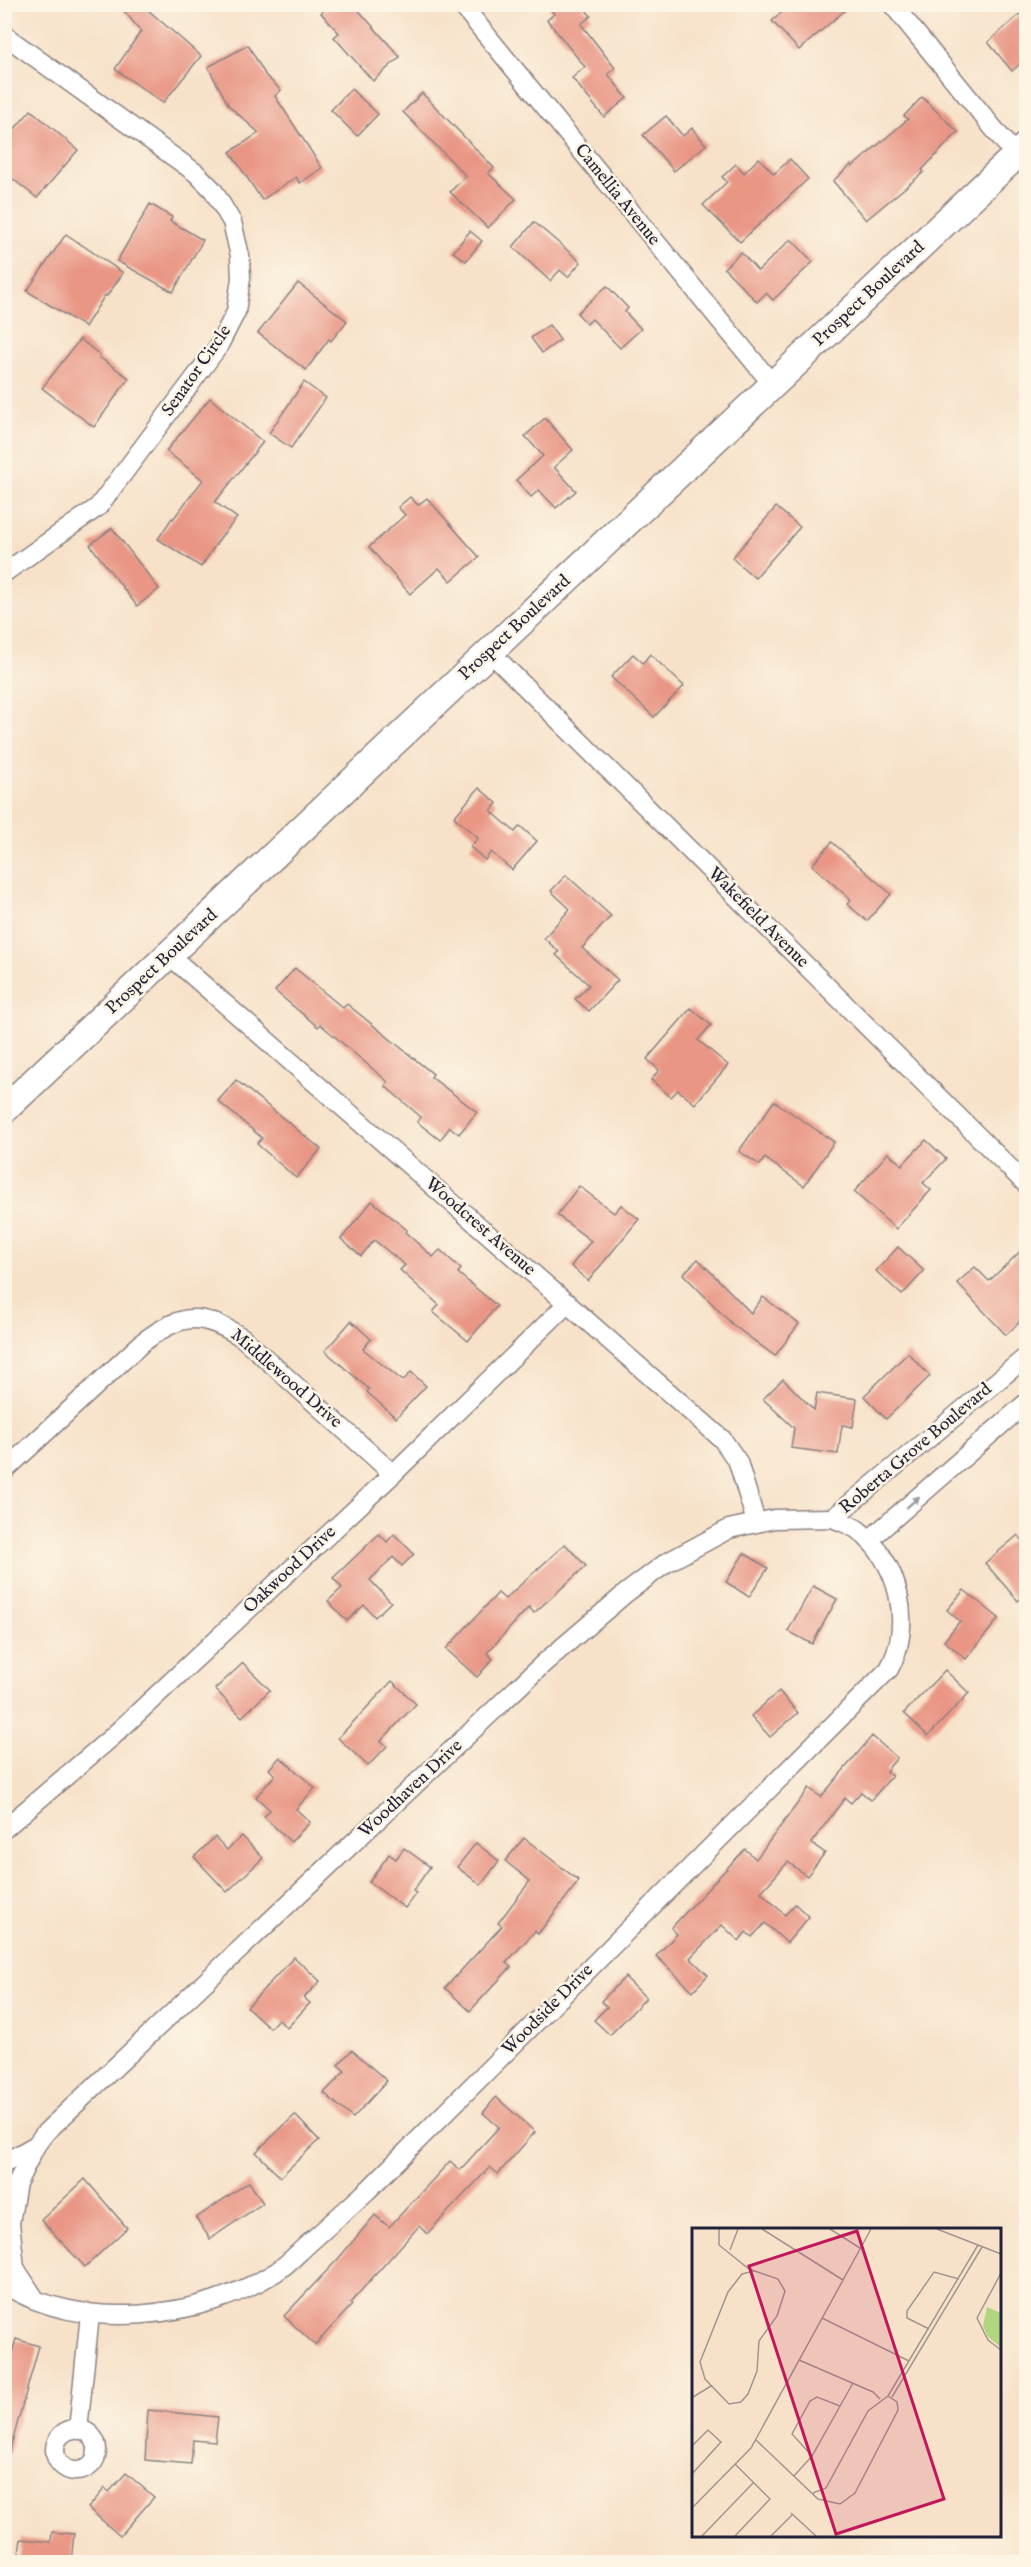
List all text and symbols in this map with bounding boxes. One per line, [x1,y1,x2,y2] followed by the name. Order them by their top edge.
[569,140,665,250] street label: Camellia Avenue
[808,236,930,352] street label: Prospect Boulevard
[157,321,237,421] street label: Senator Circle
[454,570,576,686] street label: Prospect Boulevard
[703,863,813,973] street label: Wakefield Avenue
[101,904,223,1020] street label: Prospect Boulevard
[420,1173,540,1281] street label: Woodcrest Avenue
[225,1324,347,1434] street label: Middlewood Drive
[835,1378,997,1520] street label: Roberta Grove Boulevard
[905,1495,921,1508] one-way arrow
[239,1521,341,1619] street label: Oakwood Drive
[354,1735,468,1843] street label: Woodhaven Drive
[497,1959,599,2061] street label: Woodside Drive
[692,2228,1001,2537] inset map

